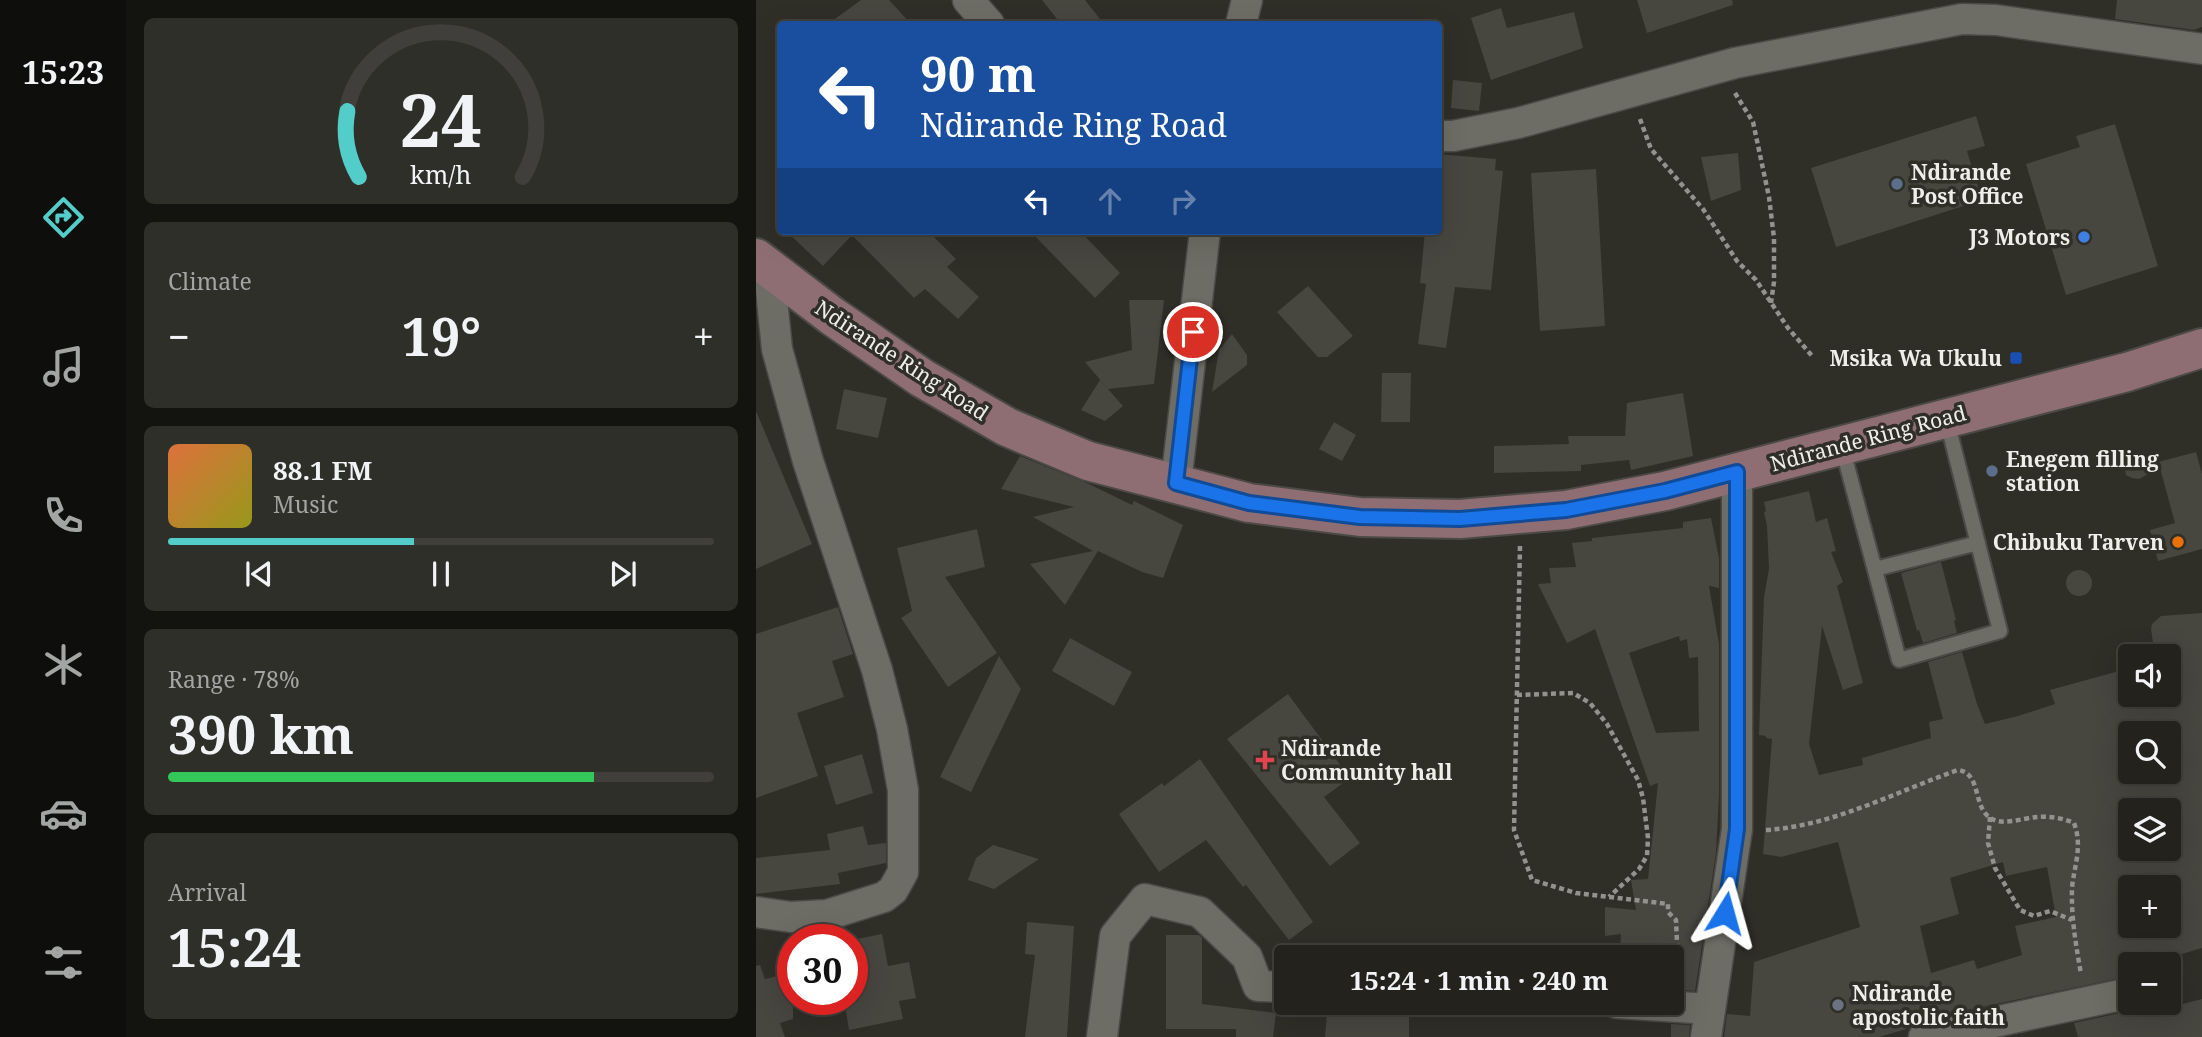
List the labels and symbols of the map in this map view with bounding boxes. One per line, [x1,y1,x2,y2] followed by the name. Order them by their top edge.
[1911,158,2024,210] place label: Ndirande Post Office
[1889,176,1905,192] marker: Ndirande Post Office
[1968,223,2070,251] place label: J3 Motors
[2076,229,2092,245] marker: J3 Motors
[810,293,994,427] street label: Ndirande Ring Road
[1163,302,1223,362] pin
[1829,344,2002,372] place label: Msika Wa Ukulu
[2008,350,2024,366] marker: Msika Wa Ukulu
[1767,398,1969,478] street label: Ndirande Ring Road
[2006,445,2159,497] place label: Enegem filling station
[1984,463,2000,479] marker: Enegem filling station
[1993,528,2164,556] place label: Chibuku Tarven
[2170,534,2186,550] marker: Chibuku Tarven
[1281,734,1453,786] place label: Ndirande Community hall
[1255,750,1275,770] marker: Ndirande Community hall
[1688,876,1762,950] position arrow
[777,924,868,1015] speed limit sign: 30
[1852,979,2005,1031] place label: Ndirande apostolic faith
[1830,997,1846,1013] marker: Ndirande apostolic faith

